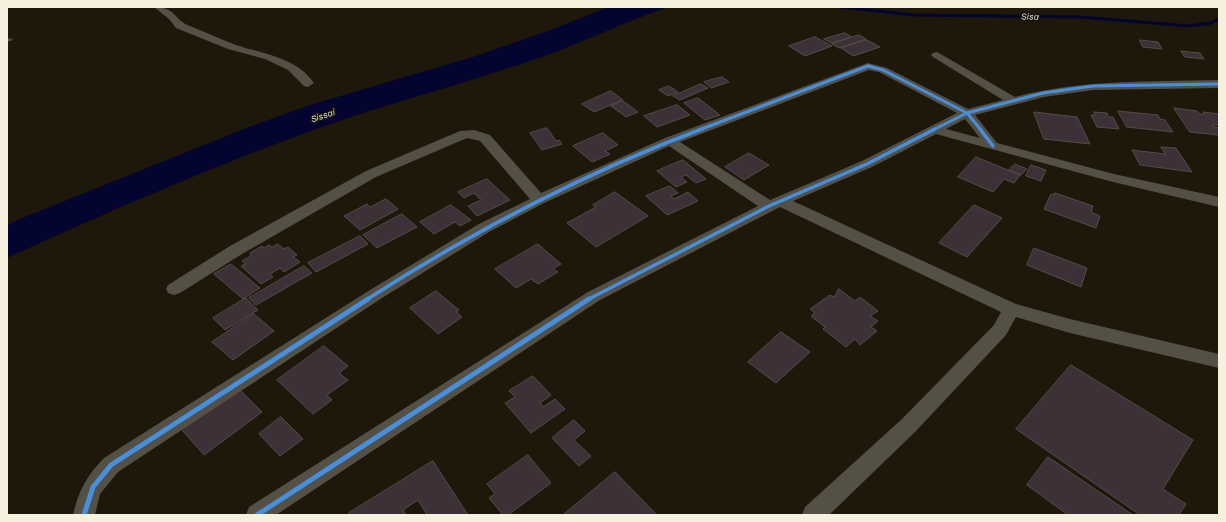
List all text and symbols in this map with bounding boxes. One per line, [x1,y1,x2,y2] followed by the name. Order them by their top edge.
[1021,11,1039,23] water label: Sisa
[309,107,337,125] water label: Sissai

